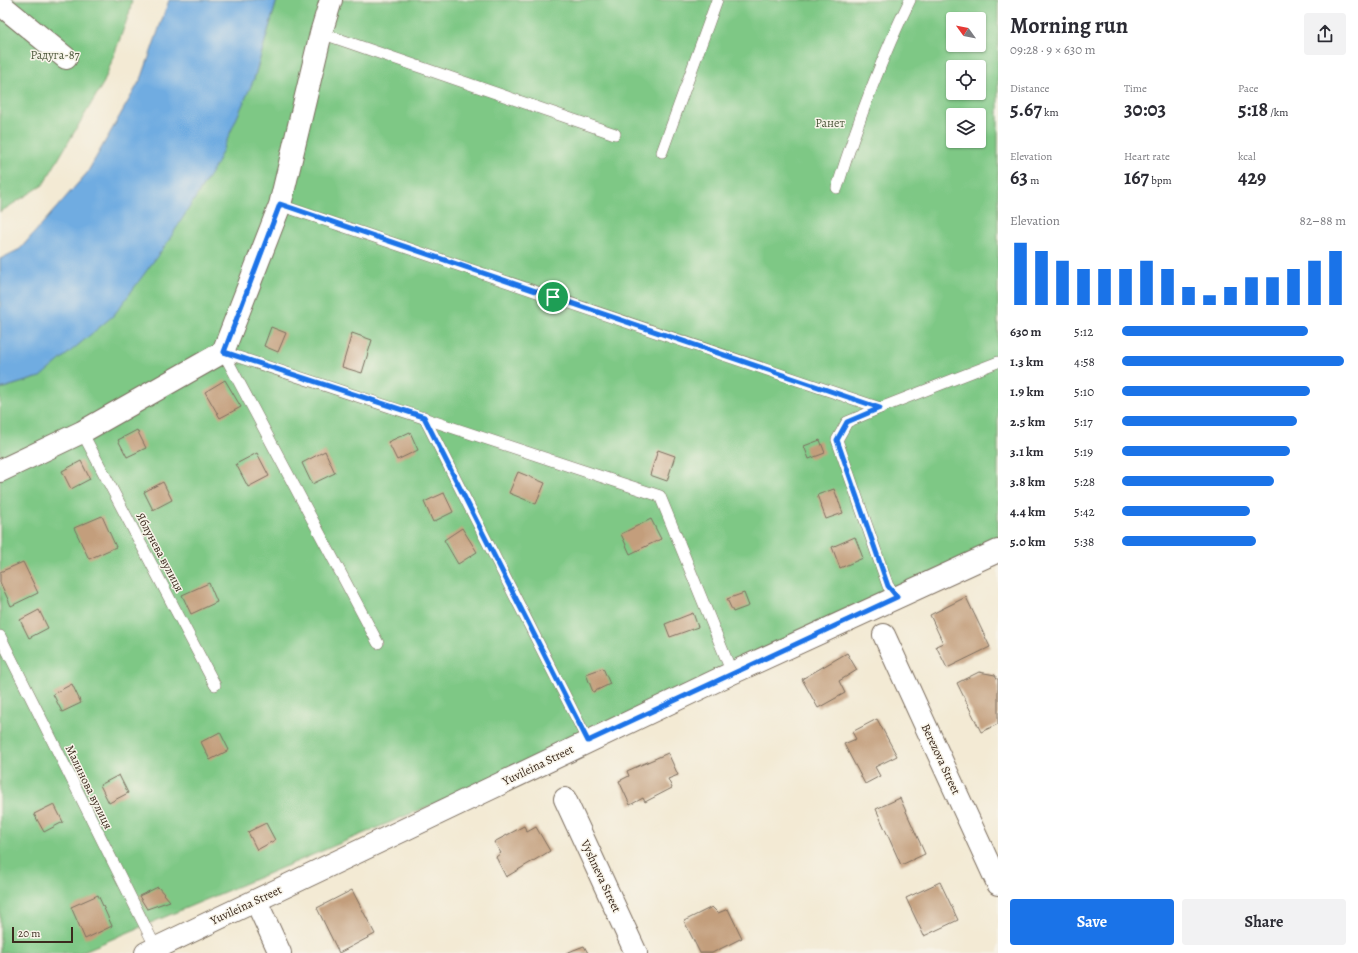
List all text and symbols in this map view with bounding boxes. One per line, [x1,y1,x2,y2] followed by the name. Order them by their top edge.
[1010,11,1128,41] text: Morning run
[946,12,986,52] north arrow
[946,12,986,148] map controls
[1304,13,1346,55] button: share
[1010,41,1096,58] text: 09:28 · 9 × 630 m
[30,47,81,63] park label: Радуга-87
[946,60,986,100] button: locate
[1010,81,1049,96] text: Distance
[1124,81,1147,96] text: Time
[1238,81,1258,96] text: Pace
[1010,96,1042,123] text: 5.67
[1124,96,1166,123] text: 30:03
[1238,96,1268,123] text: 5:18
[1042,105,1059,120] text: km
[1268,105,1288,120] text: /km
[946,108,986,148] button: layers
[815,115,846,131] park label: Ранет
[1010,149,1052,164] text: Elevation
[1124,149,1170,164] text: Heart rate
[1238,149,1256,164] text: kcal
[1010,164,1028,191] text: 63
[1124,164,1149,191] text: 167
[1238,164,1266,191] text: 429
[1028,173,1039,188] text: m
[1149,173,1172,188] text: bpm
[1010,212,1060,229] text: Elevation
[1300,212,1346,229] text: 82–88 m
[536,280,570,314] pin
[542,286,564,308] icon: arrive
[1010,323,1041,340] text: 630 m
[1074,323,1093,340] text: 5:12
[1010,353,1044,370] text: 1.3 km
[1074,353,1095,370] text: 4:58
[1010,383,1044,400] text: 1.9 km
[1074,383,1094,400] text: 5:10
[1010,413,1045,430] text: 2.5 km
[1074,413,1093,430] text: 5:17
[1010,443,1044,460] text: 3.1 km
[1074,443,1093,460] text: 5:19
[1010,473,1045,490] text: 3.8 km
[1074,473,1095,490] text: 5:28
[1010,503,1046,520] text: 4.4 km
[1074,503,1095,520] text: 5:42
[132,510,188,595] street label: Яблунева вулиця
[1010,533,1046,550] text: 5.0 km
[1074,533,1094,550] text: 5:38
[918,721,964,797] street label: Berezova Street
[499,741,576,790] street label: Yuvileina Street
[62,742,116,832] street label: Малинова вулиця
[577,836,625,915] street label: Vyshneva Street
[207,881,284,929] street label: Yuvileina Street
[1010,899,1174,945] button: Save
[1182,899,1346,945] button: Share
[12,925,73,944] scale bar
[18,926,40,941] text: 20 m

